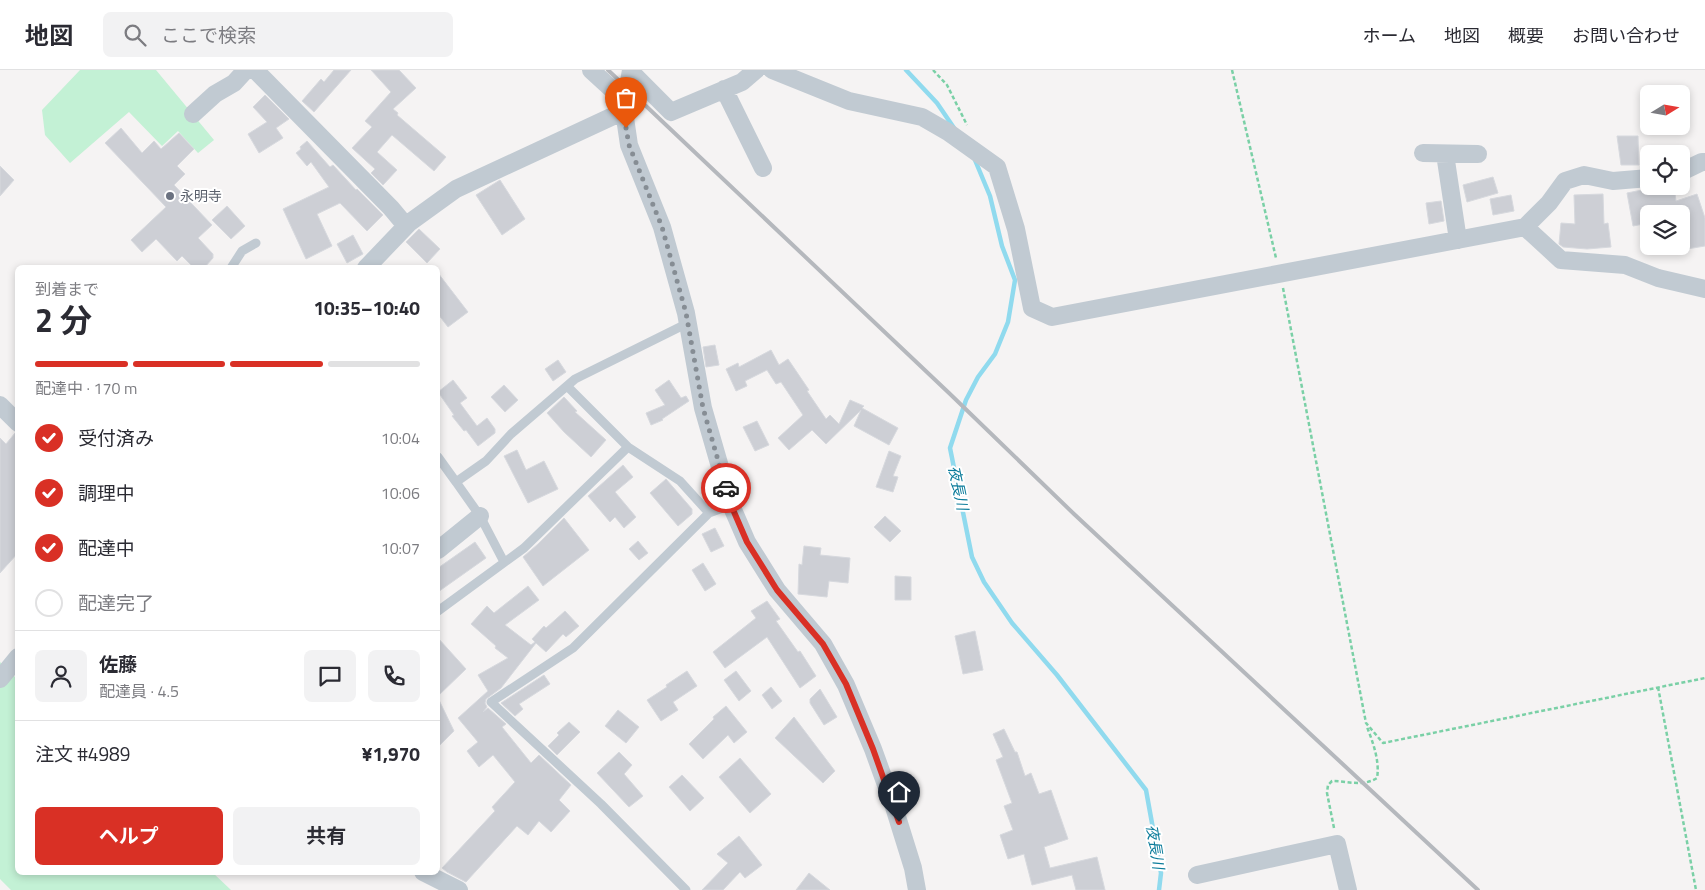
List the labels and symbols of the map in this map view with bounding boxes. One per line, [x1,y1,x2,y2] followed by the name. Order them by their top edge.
[605,77,647,128] pin
[1640,85,1690,135] north arrow
[180,185,222,206] place label: 永明寺
[164,190,176,202] marker: 永明寺
[701,463,751,513] courier
[943,463,975,514] water label: 夜長川
[878,771,920,822] pin
[1141,823,1171,873] water label: 夜長川

